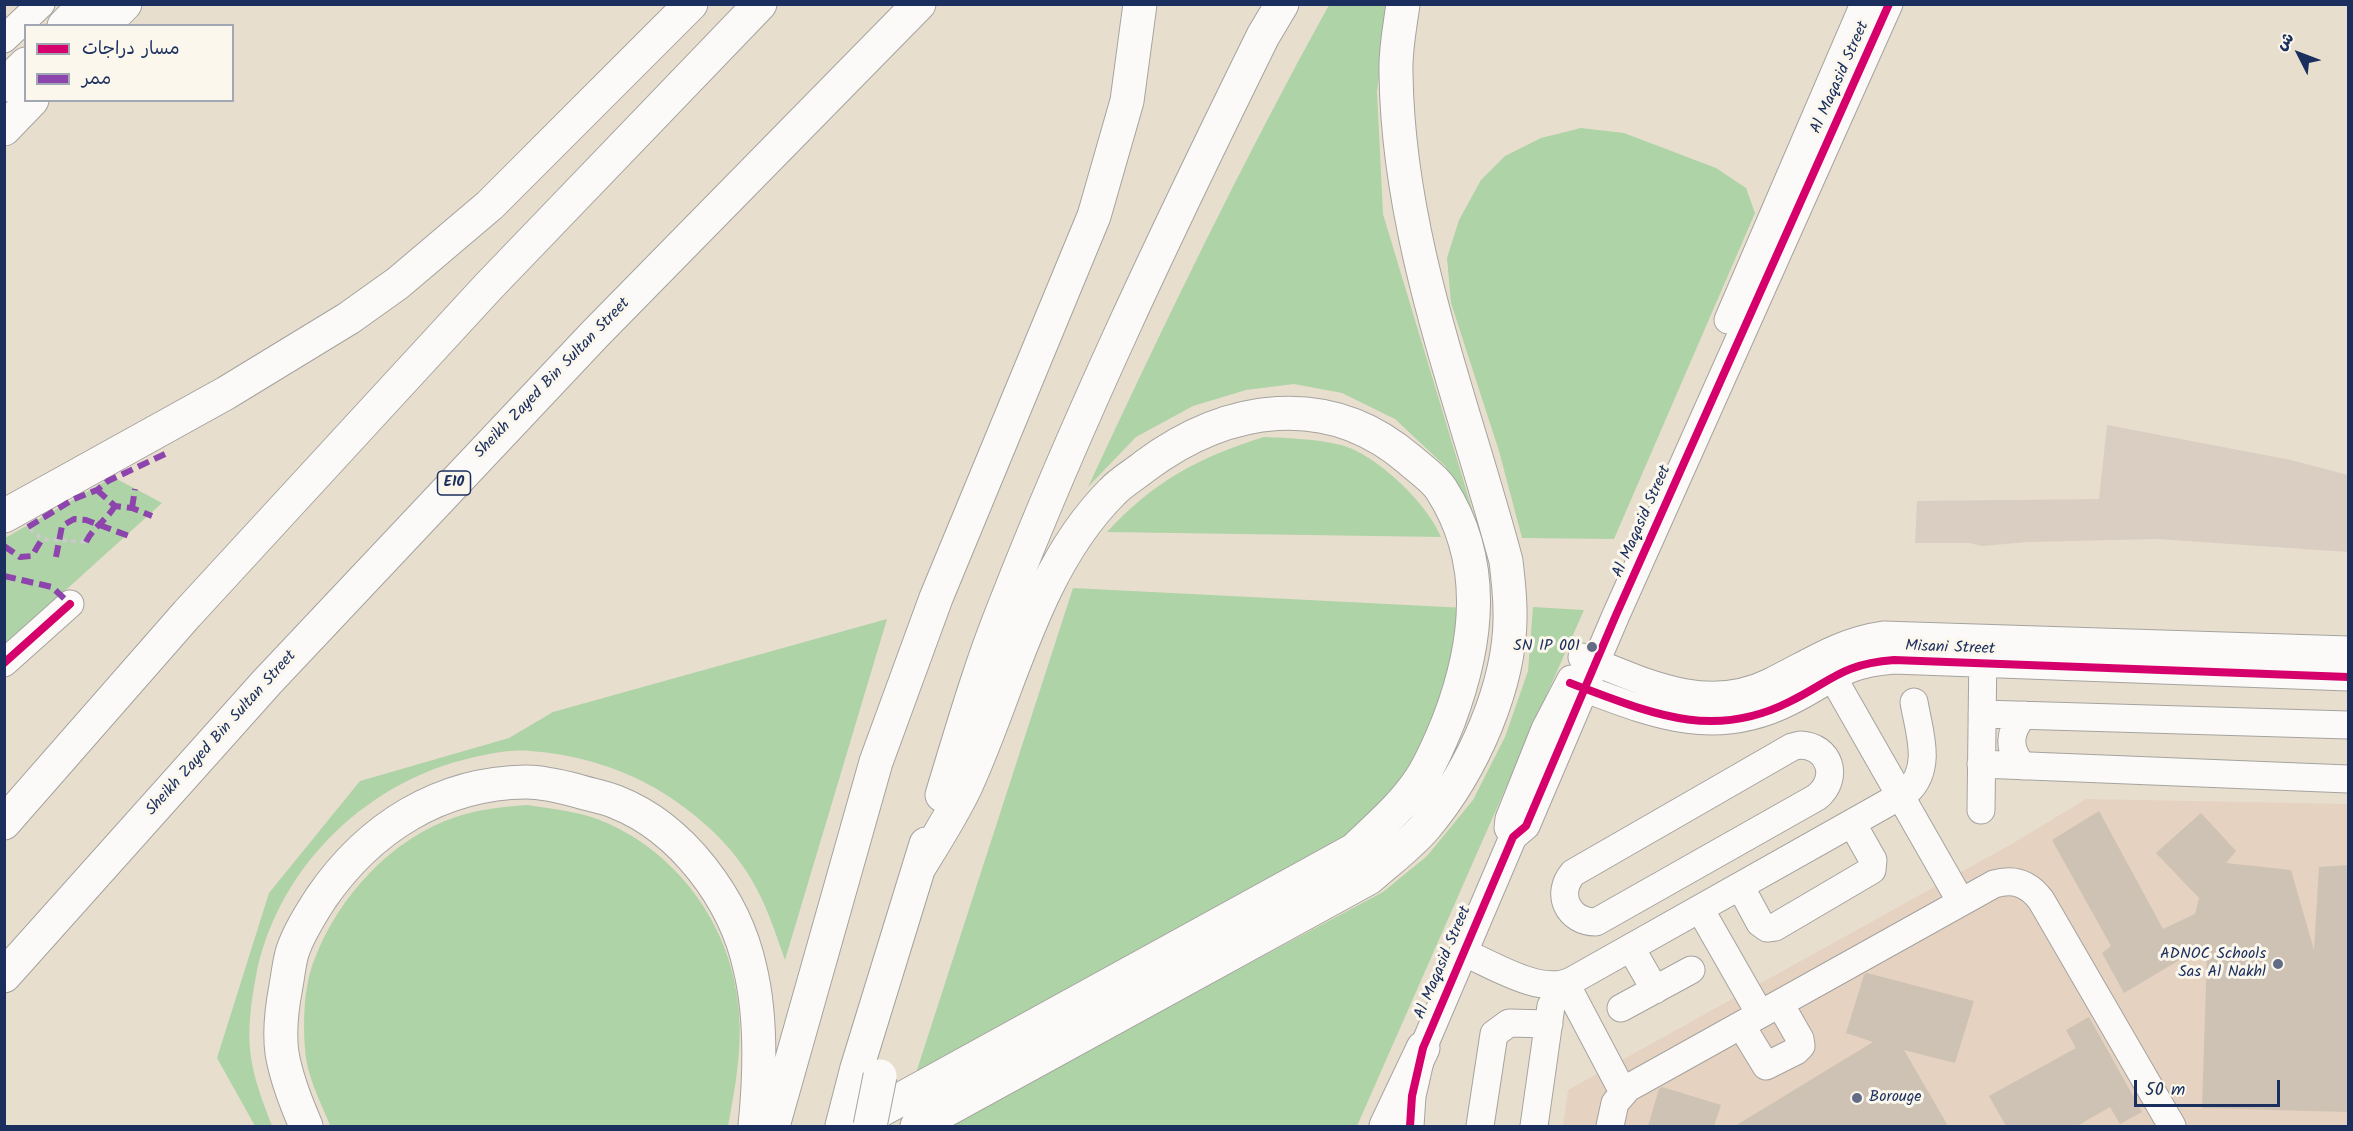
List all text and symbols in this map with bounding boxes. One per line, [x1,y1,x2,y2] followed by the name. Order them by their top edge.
[1808,19,1874,137] street label: Al Maqasid Street
[24,24,234,102] legend
[2269,24,2329,84] north arrow
[2270,27,2300,57] text: ش
[82,35,180,64] text: مسار دراجات
[82,65,111,94] text: ممر
[471,295,635,463] street label: Sheikh Zayed Bin Sultan Street
[1610,463,1676,581] street label: Al Maqasid Street
[438,471,470,495] road number: E10
[1513,637,1580,657] place label: SN IP 001
[1905,638,1995,660] street label: Misani Street
[1585,640,1599,654] marker: SN IP 001
[143,648,301,820] street label: Sheikh Zayed Bin Sultan Street
[1412,904,1476,1022] street label: Al Maqasid Street
[2160,945,2266,983] place label: ADNOC Schools Sas Al Nakhl
[2271,957,2285,971] marker: ADNOC Schools Sas Al Nakhl
[2137,1068,2282,1106] scale bar
[2145,1076,2185,1105] text: 50 m
[1869,1088,1921,1108] place label: Borouge
[1850,1091,1864,1105] marker: Borouge

